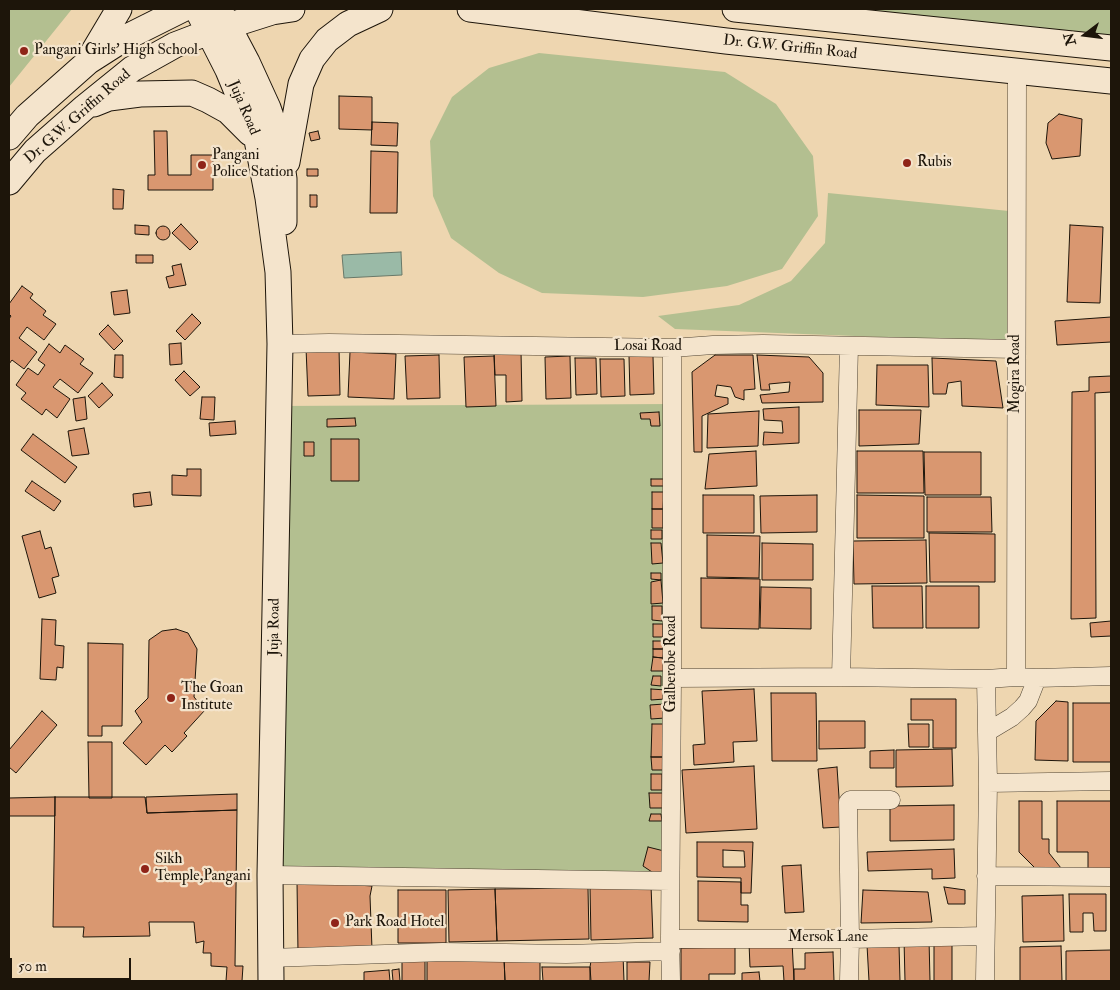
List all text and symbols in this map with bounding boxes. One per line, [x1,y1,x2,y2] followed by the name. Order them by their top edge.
[1060,10,1110,60] north arrow
[1060,31,1080,47] text: N
[722,32,858,64] street label: Dr. G.W. Griffin Road
[34,42,198,60] place label: Pangani Girls' High School
[18,45,30,57] marker: Pangani Girls' High School
[21,66,135,168] street label: Dr. G.W. Griffin Road
[223,78,263,138] street label: Juja Road
[212,147,294,182] place label: Pangani Police Station
[917,154,952,172] place label: Rubis
[901,157,913,169] marker: Rubis
[196,159,208,171] marker: Pangani Police Station
[1007,334,1025,414] street label: Mogira Road
[614,338,682,356] street label: Losai Road
[265,598,285,656] street label: Juja Road
[663,615,681,713] street label: Galberobe Road
[181,680,243,715] place label: The Goan Institute
[165,692,177,704] marker: The Goan Institute
[155,851,251,886] place label: Sikh Temple,Pangani
[139,863,151,875] marker: Sikh Temple,Pangani
[345,914,444,932] place label: Park Road Hotel
[329,917,341,929] marker: Park Road Hotel
[788,929,868,947] street label: Mersok Lane
[12,948,134,980] scale bar
[18,957,47,976] text: 50 m

